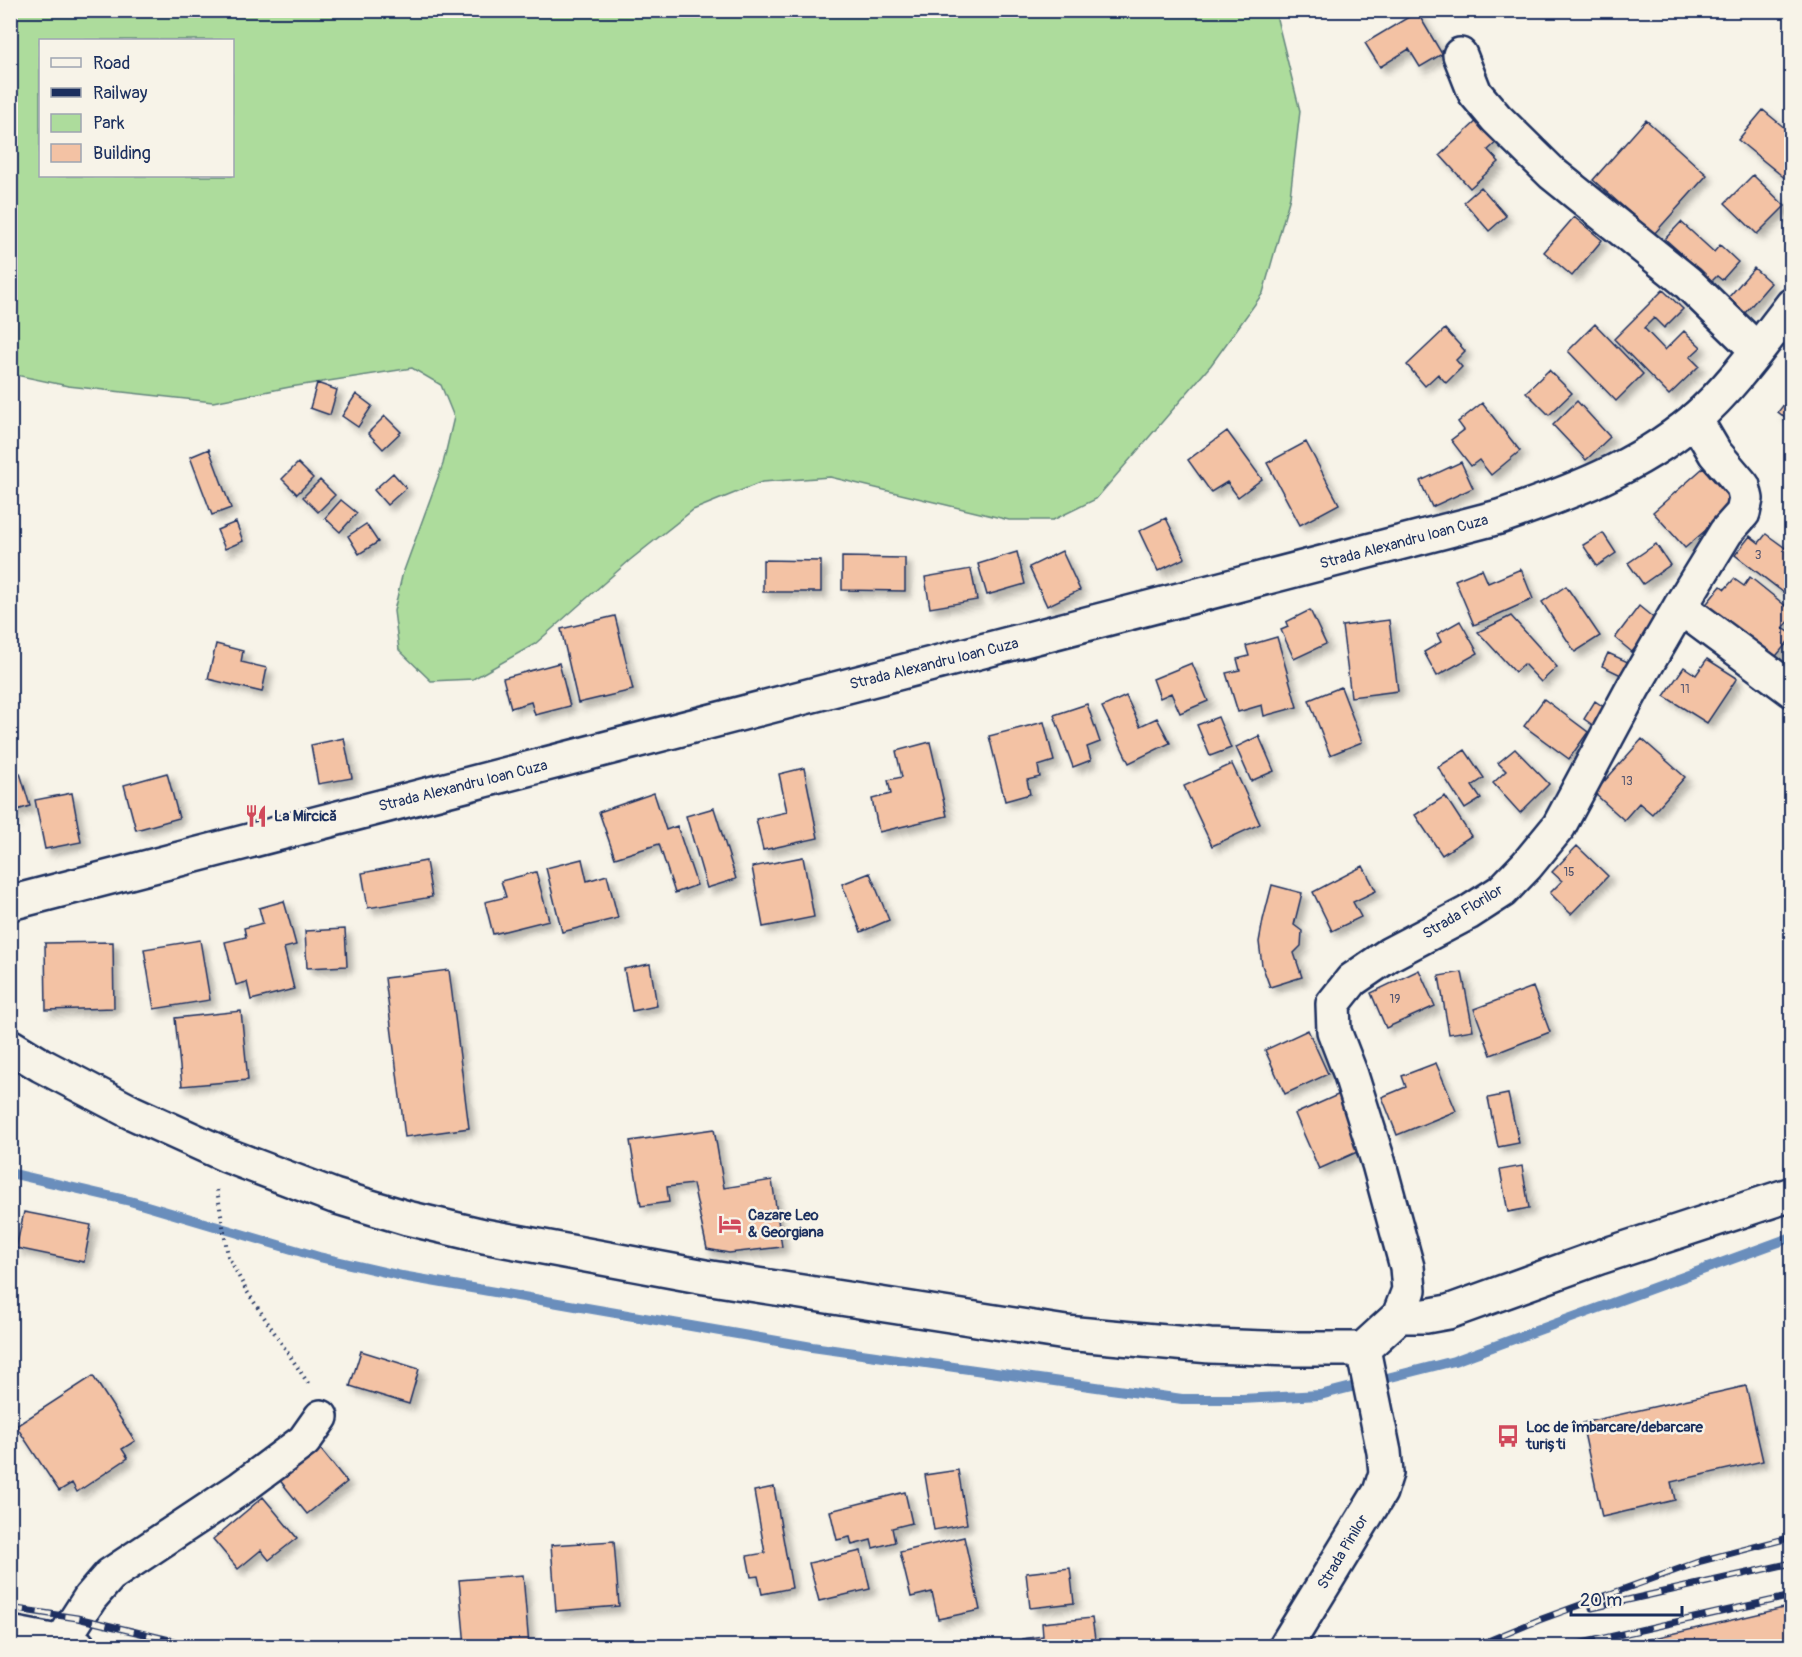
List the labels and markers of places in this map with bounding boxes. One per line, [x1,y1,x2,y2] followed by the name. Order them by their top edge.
[243,803,269,829] restaurant icon: La Mircică
[274,807,337,826] place label: La Mircică
[748,1206,824,1242] place label: Cazare Leo & Georgiana
[717,1211,743,1237] hotel icon: Cazare Leo & Georgiana
[1525,1418,1704,1454] place label: Loc de îmbarcare/debarcare turiști
[1495,1423,1521,1449] bus stop icon: Loc de îmbarcare/debarcare turiști

